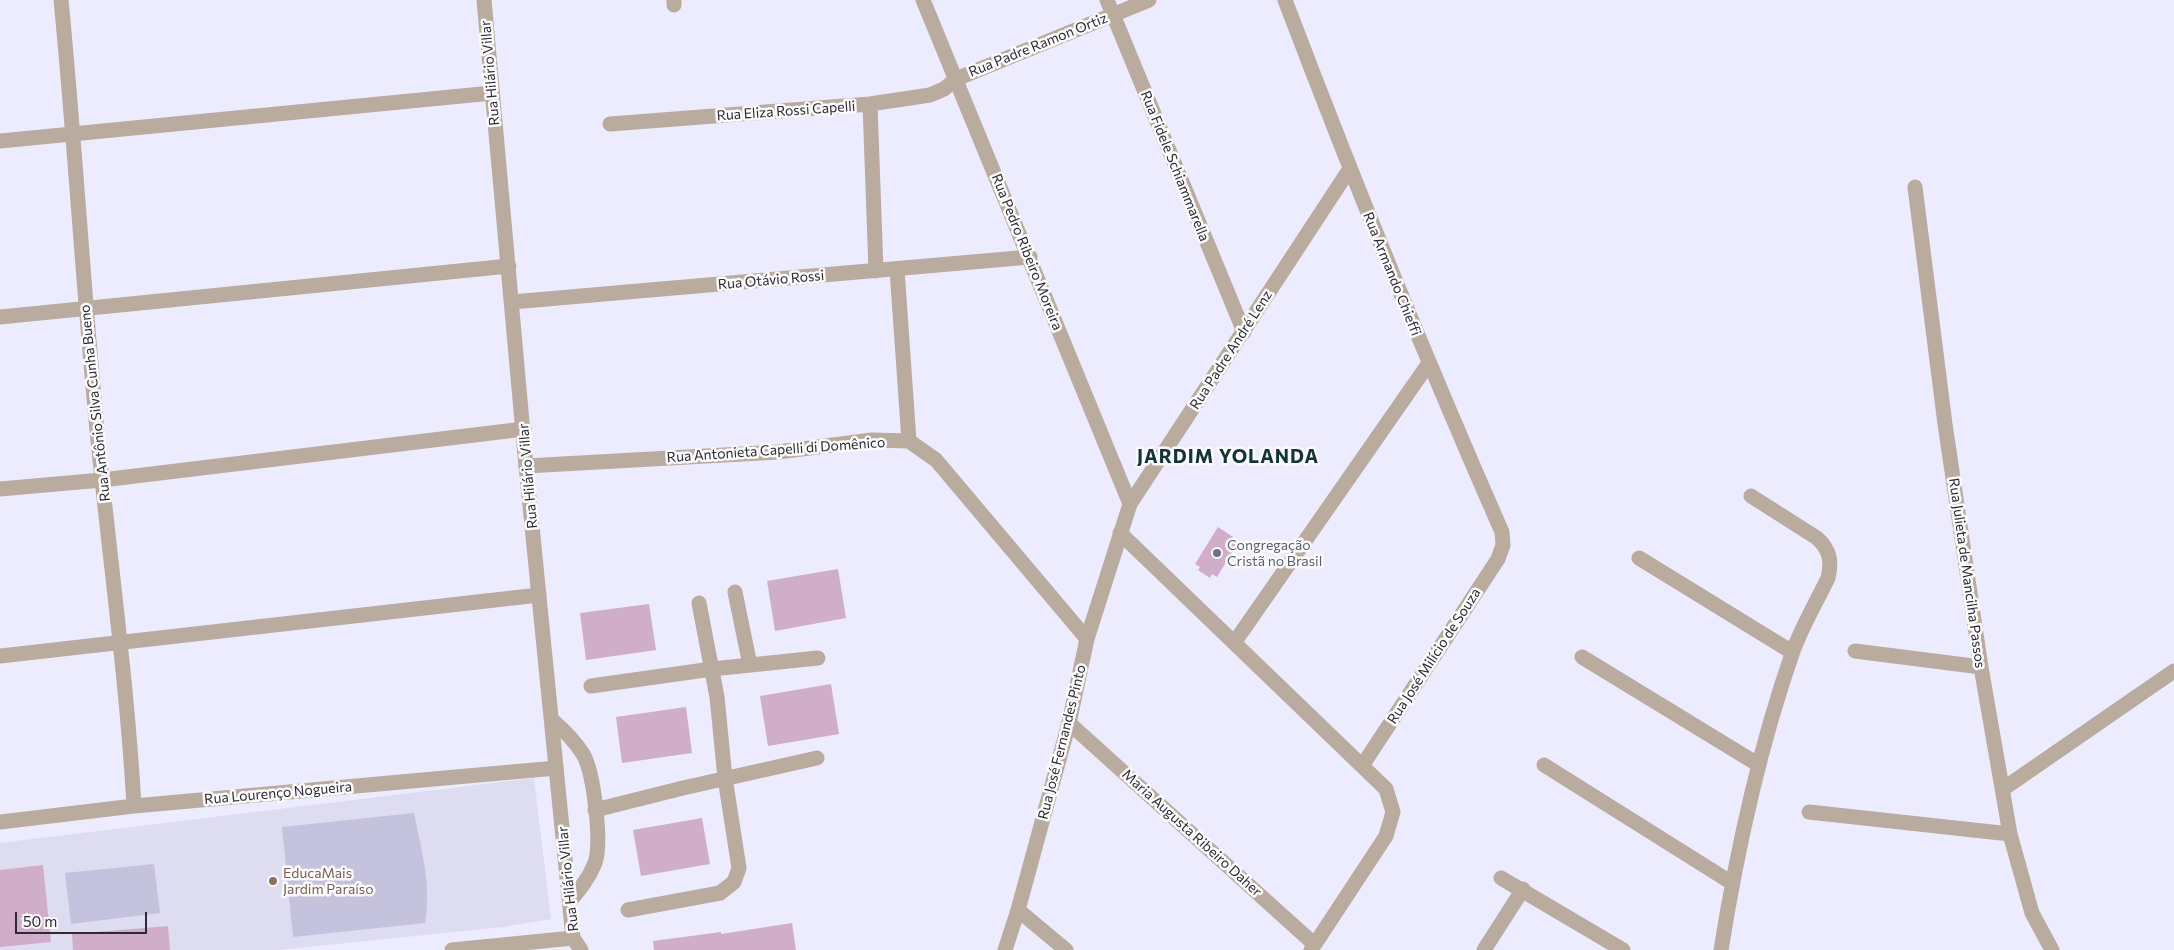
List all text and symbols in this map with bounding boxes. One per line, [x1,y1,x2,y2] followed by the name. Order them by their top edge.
[966,9,1110,81] street label: Rua Padre Ramon Ortiz
[477,20,503,126] street label: Rua Hilário Villar
[1137,88,1213,244] street label: Rua Fidele Schiammarella
[716,98,856,124] street label: Rua Eliza Rossi Capelli
[988,171,1066,333] street label: Rua Pedro Ribeiro Moreira
[1360,210,1424,338] street label: Rua Armando Chieffi
[717,267,825,293] street label: Rua Otávio Rossi
[1186,287,1276,413] street label: Rua Padre André Lenz
[76,304,114,502] street label: Rua Antônio Silva Cunha Bueno
[515,423,541,529] street label: Rua Hilário Villar
[666,434,886,466] street label: Rua Antonieta Capelli di Domênico
[1135,446,1321,468] district label: JARDIM YOLANDA
[1945,477,1989,669] street label: Rua Julieta de Mancilha Passos
[1227,537,1322,570] place label: Congregação Cristã no Brasil
[1211,547,1223,559] marker: Congregação Cristã no Brasil
[1384,585,1484,727] street label: Rua José Milício de Souza
[1035,663,1089,821] street label: Rua José Fernandes Pinto
[1119,766,1265,900] street label: Maria Augusta Ribeiro Daher
[203,778,353,808] street label: Rua Lourenço Nogueira
[554,826,582,932] street label: Rua Hilário Villar
[283,865,374,898] place label: EducaMais Jardim Paraíso
[267,875,279,887] marker: EducaMais Jardim Paraíso
[18,902,150,934] scale bar
[23,912,57,930] text: 50 m

